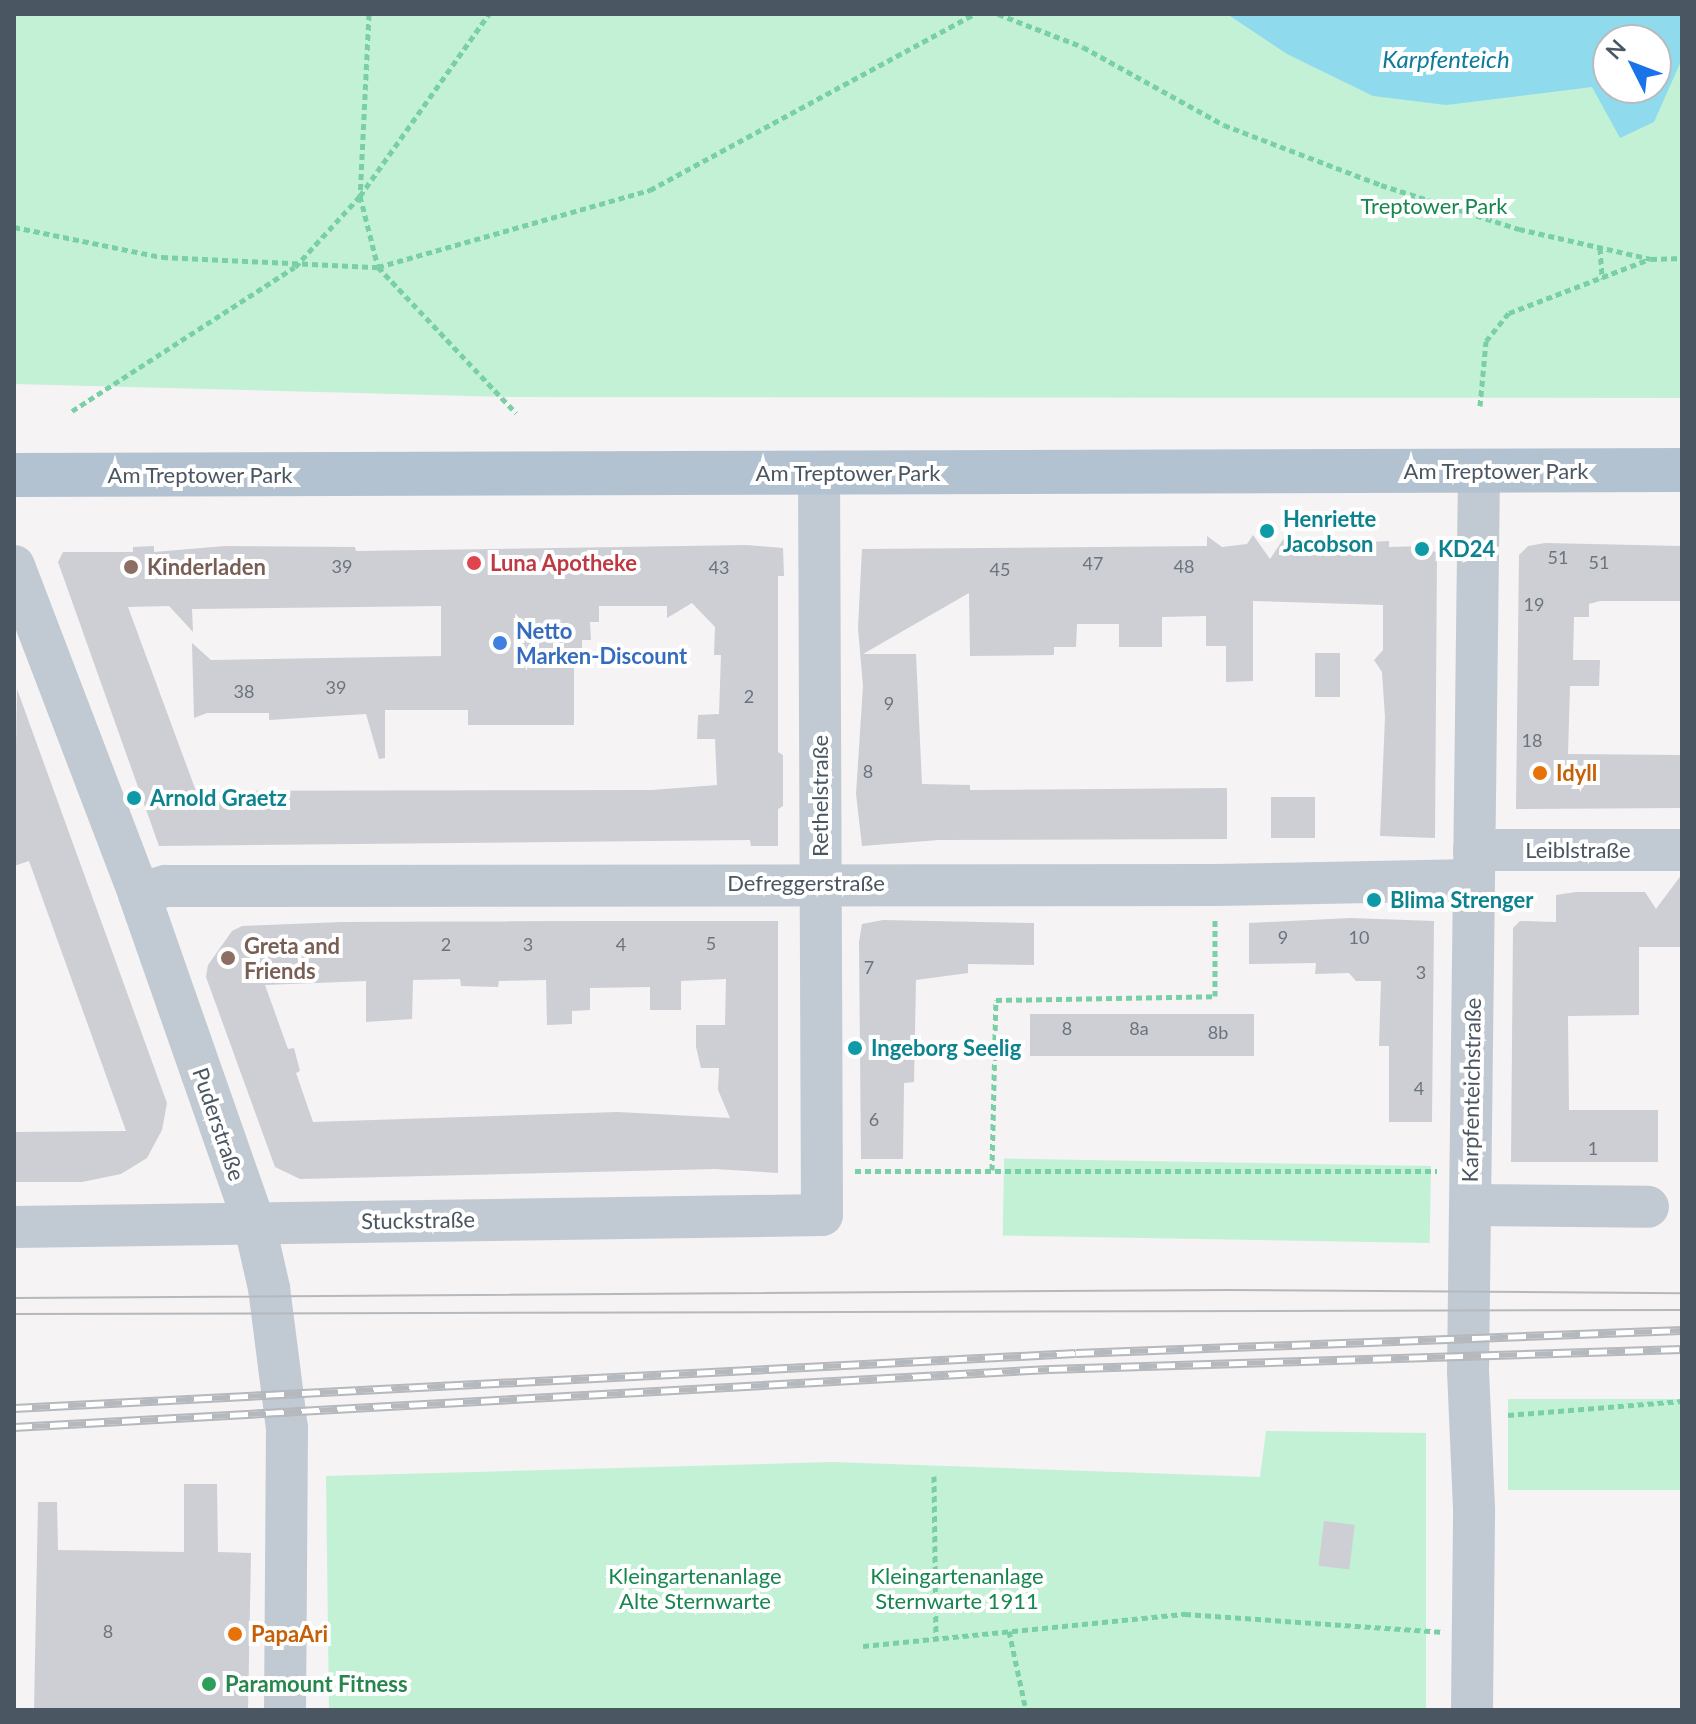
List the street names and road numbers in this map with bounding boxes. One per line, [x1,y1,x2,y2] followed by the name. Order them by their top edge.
[1403,458,1589,484] street label: Am Treptower Park
[755,460,941,486] street label: Am Treptower Park
[107,462,293,488] street label: Am Treptower Park
[807,735,833,857] street label: Rethelstraße
[1525,837,1631,863] street label: Leiblstraße
[727,870,885,896] street label: Defreggerstraße
[1456,997,1486,1183] street label: Karpfenteichstraße
[187,1064,251,1184] street label: Puderstraße
[361,1206,475,1234] street label: Stuckstraße

